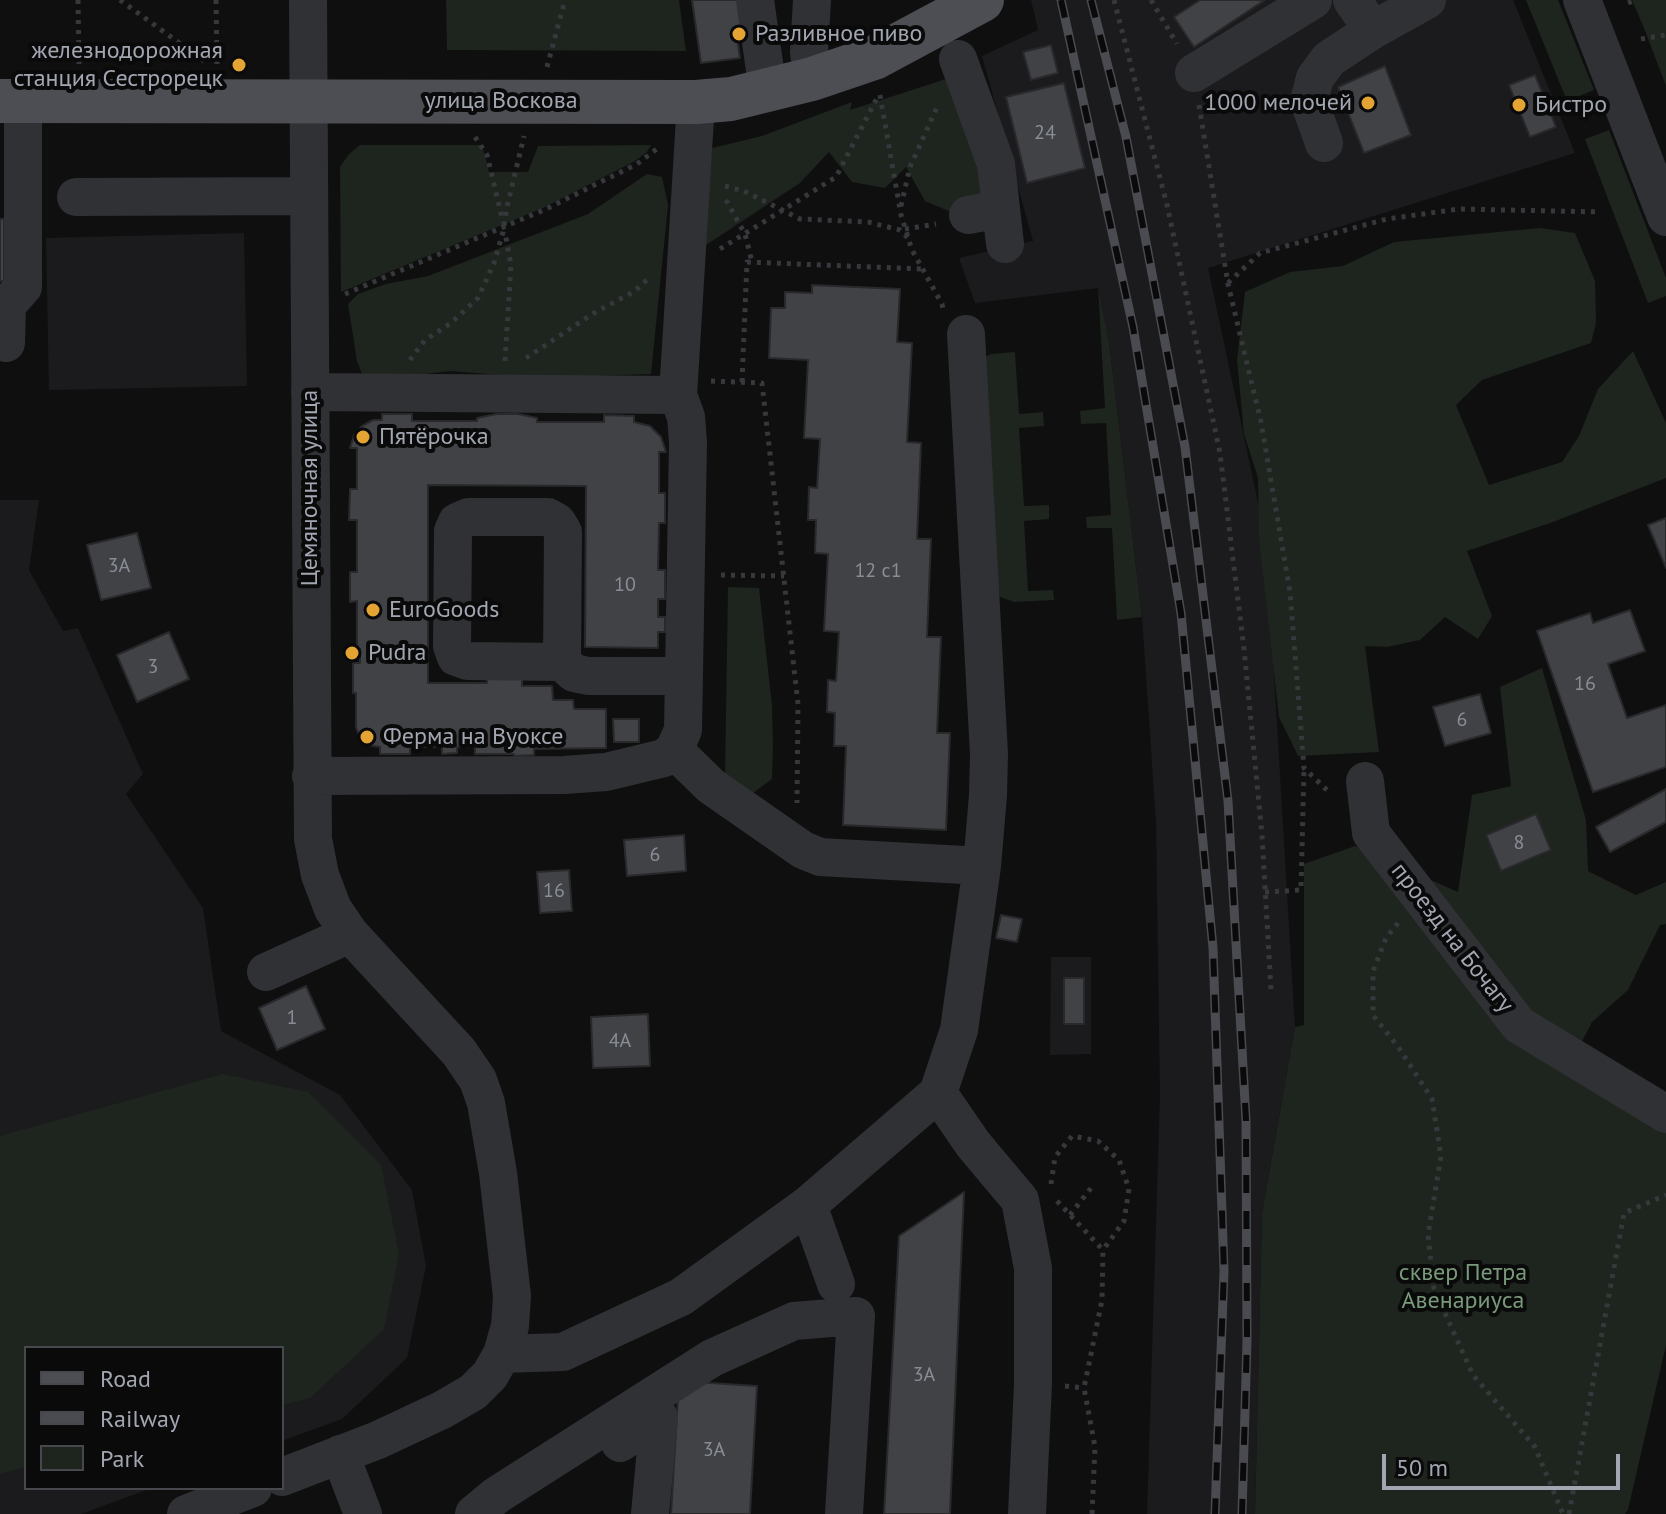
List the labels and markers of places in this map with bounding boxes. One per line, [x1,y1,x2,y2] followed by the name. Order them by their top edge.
[755,20,922,48] place label: Разливное пиво
[730,25,748,43] marker: Разливное пиво
[14,37,223,93] place label: железнодорожная станция Сестрорецк
[230,56,248,74] marker: железнодорожная станция Сестрорецк
[1204,89,1352,117] place label: 1000 мелочей
[1535,91,1607,119] place label: Бистро
[1359,94,1377,112] marker: 1000 мелочей
[1510,96,1528,114] marker: Бистро
[379,423,489,451] place label: Пятёрочка
[354,428,372,446] marker: Пятёрочка
[389,596,499,624] place label: EuroGoods
[364,601,382,619] marker: EuroGoods
[368,639,426,667] place label: Pudra
[343,644,361,662] marker: Pudra
[383,723,564,751] place label: Ферма на Вуоксе
[358,728,376,746] marker: Ферма на Вуоксе

